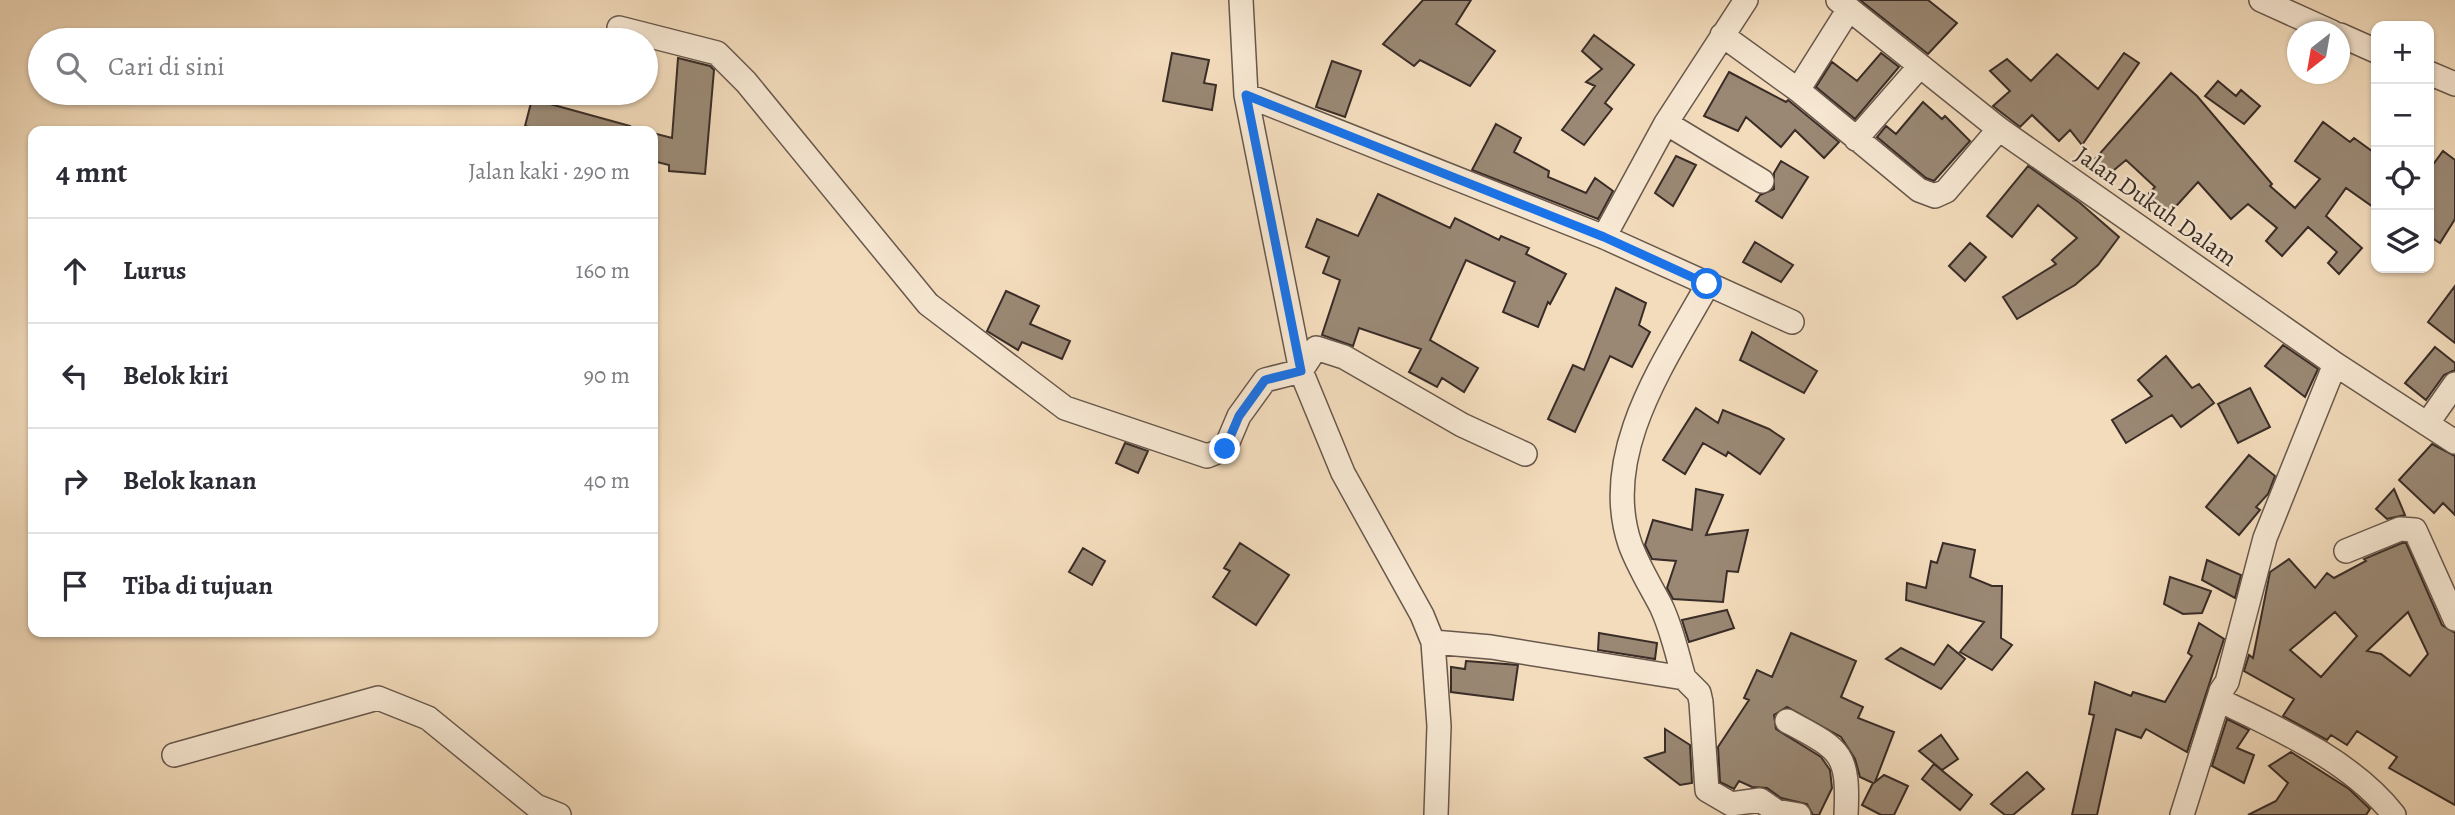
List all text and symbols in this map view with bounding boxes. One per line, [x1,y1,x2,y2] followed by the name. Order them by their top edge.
[2287,21,2350,84] north arrow
[2371,21,2434,273] map controls
[2371,21,2434,84] button: +
[28,28,658,105] search box
[52,48,90,86] icon: search
[108,49,225,84] text: Cari di sini
[2371,84,2434,147] button: −
[2069,138,2243,274] street label: Jalan Dukuh Dalam
[2371,147,2434,210] button: locate
[56,152,127,192] text: 4 mnt
[468,156,630,187] text: Jalan kaki · 290 m
[2371,210,2434,273] button: layers
[56,252,94,290] icon: ahead
[123,253,186,288] text: Lurus
[576,255,630,286] text: 160 m
[1691,268,1722,299] route start
[56,357,94,395] icon: left
[123,358,229,393] text: Belok kiri
[584,360,630,391] text: 90 m
[1209,433,1240,464] route end
[56,462,94,500] icon: right
[123,463,257,498] text: Belok kanan
[584,465,630,496] text: 40 m
[56,567,94,605] icon: arrive
[123,568,273,603] text: Tiba di tujuan

